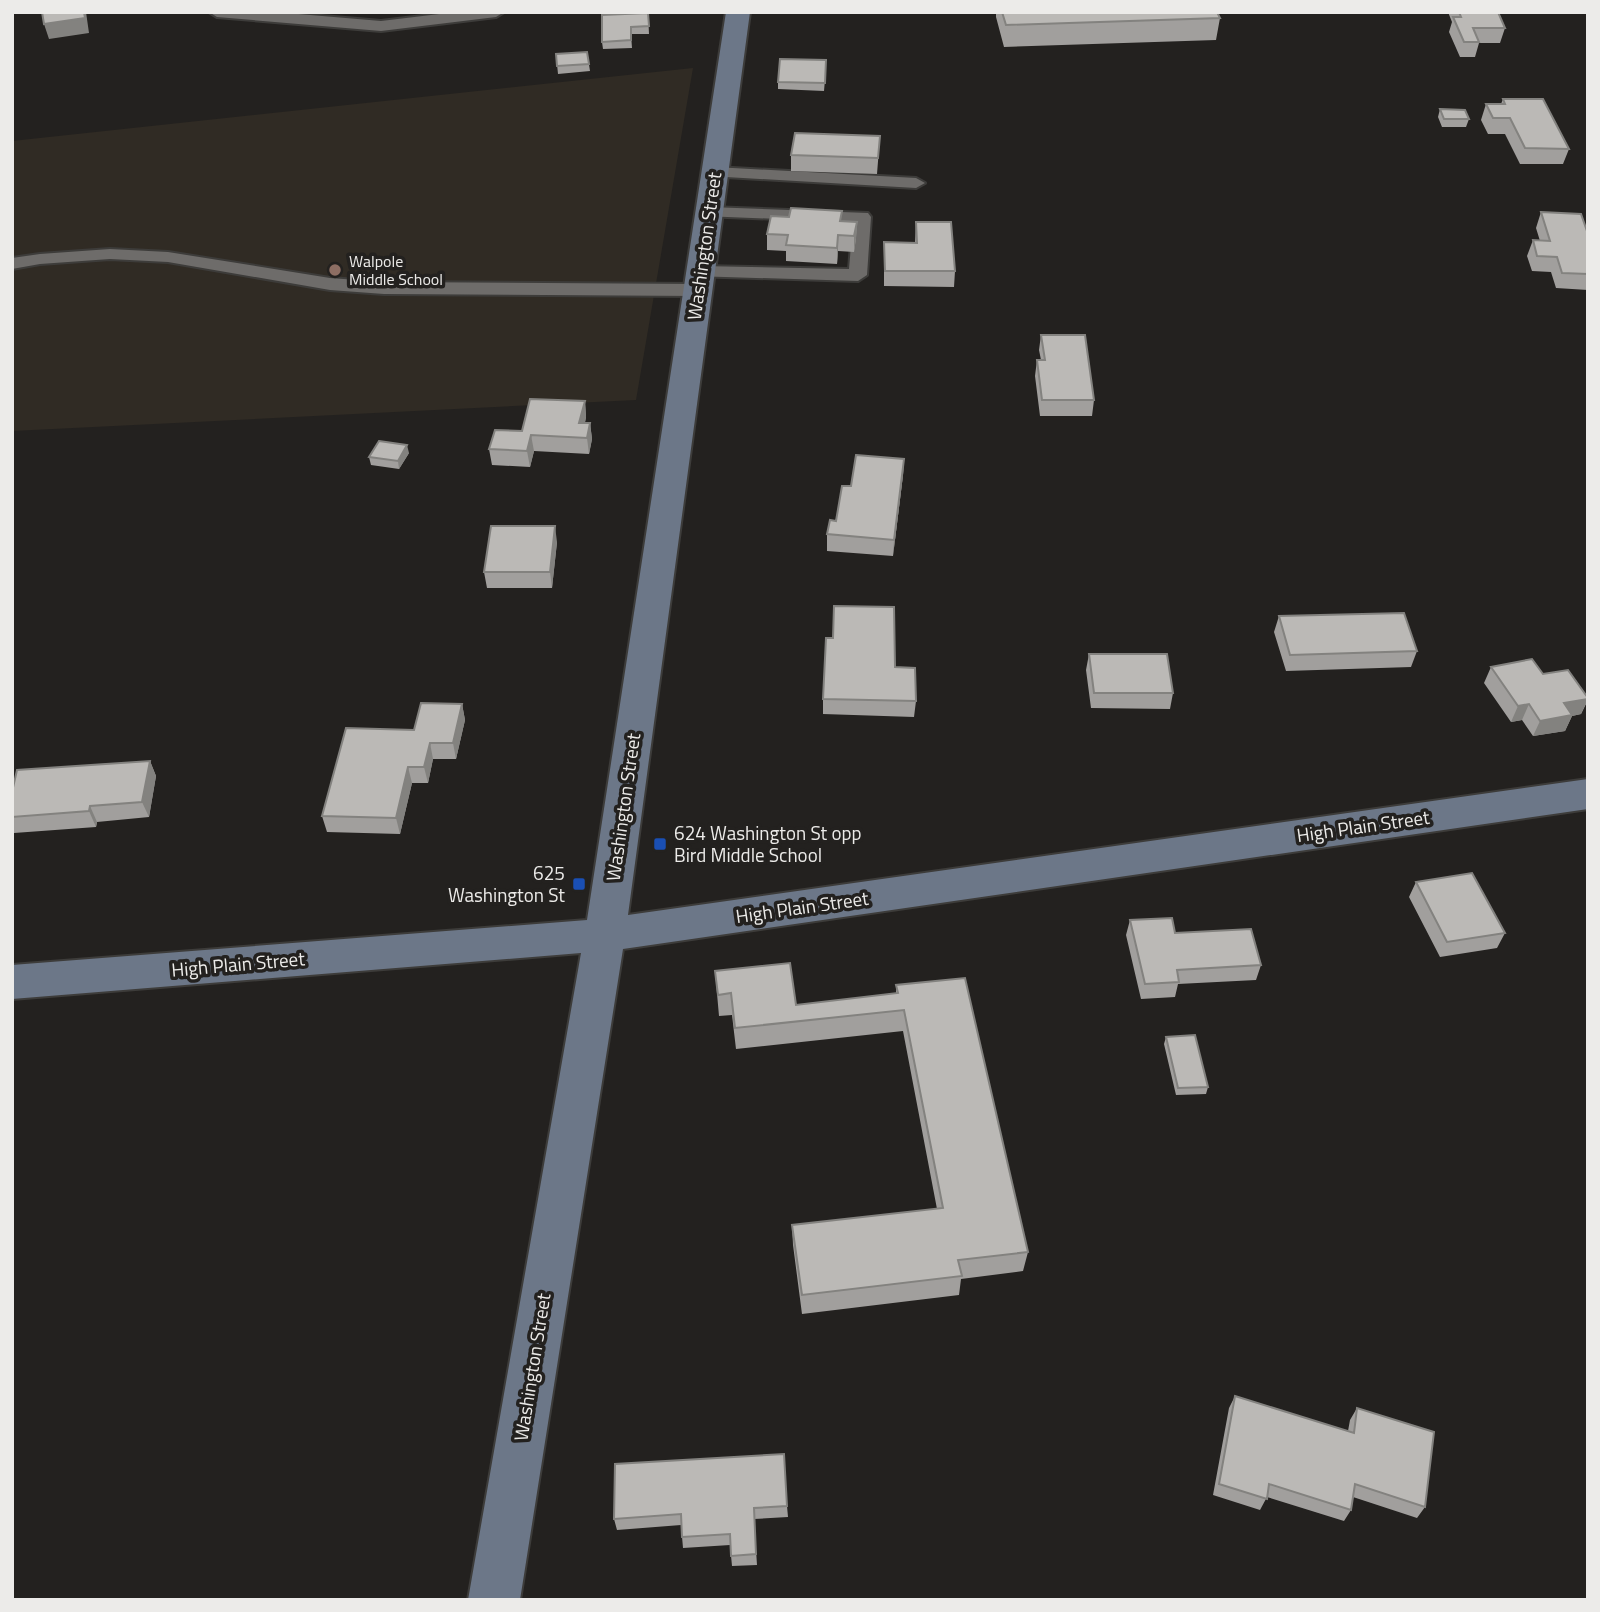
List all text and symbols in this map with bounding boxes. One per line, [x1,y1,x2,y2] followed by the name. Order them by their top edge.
[679,170,728,322] street label: Washington Street
[349,249,443,291] place label: Walpole Middle School
[327,262,343,278] marker: Walpole Middle School
[598,731,647,883] street label: Washington Street
[1295,802,1432,849] street label: High Plain Street
[674,818,861,869] place label: 624 Washington St opp Bird Middle School
[652,836,668,852] marker: 624 Washington St opp Bird Middle School
[448,858,565,909] place label: 625 Washington St
[571,876,587,892] marker: 625 Washington St
[734,883,871,930] street label: High Plain Street
[170,943,306,984] street label: High Plain Street
[506,1291,558,1443] street label: Washington Street

